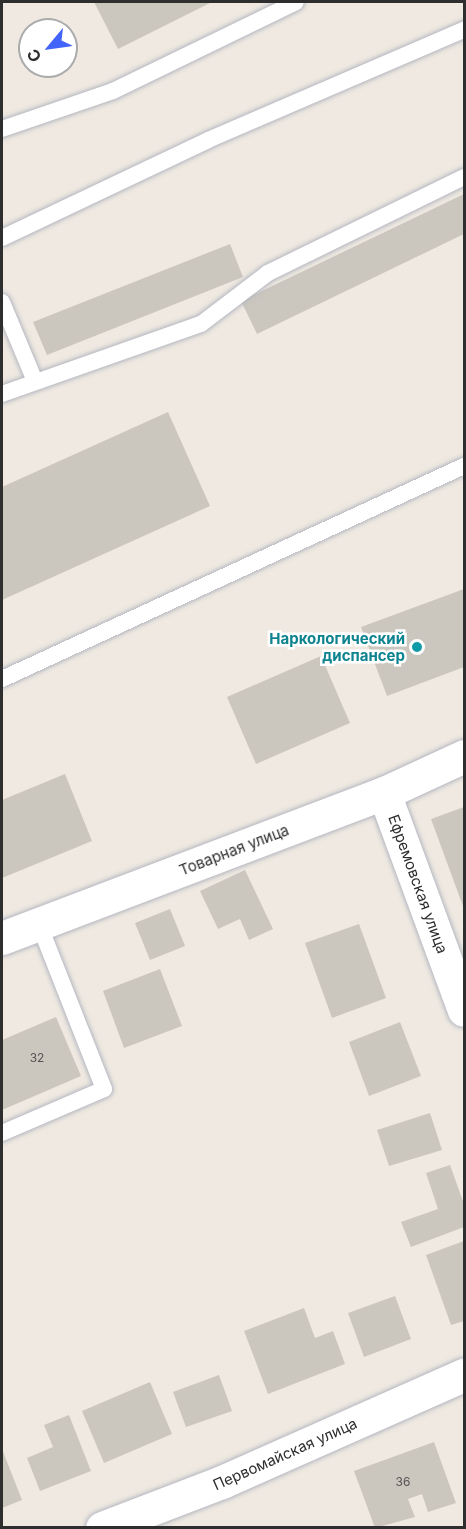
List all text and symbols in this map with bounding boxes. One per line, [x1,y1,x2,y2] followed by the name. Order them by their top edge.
[18,18,78,78] north arrow
[22,46,46,66] text: С
[269,629,405,664] place label: Наркологический диспансер
[410,640,424,654] marker: Наркологический диспансер
[384,812,452,956] street label: Ефремовская улица
[177,821,291,879] street label: Товарная улица
[30,1051,44,1065] house number: 32
[210,1414,360,1494] street label: Первомайская улица
[396,1475,410,1489] house number: 36

